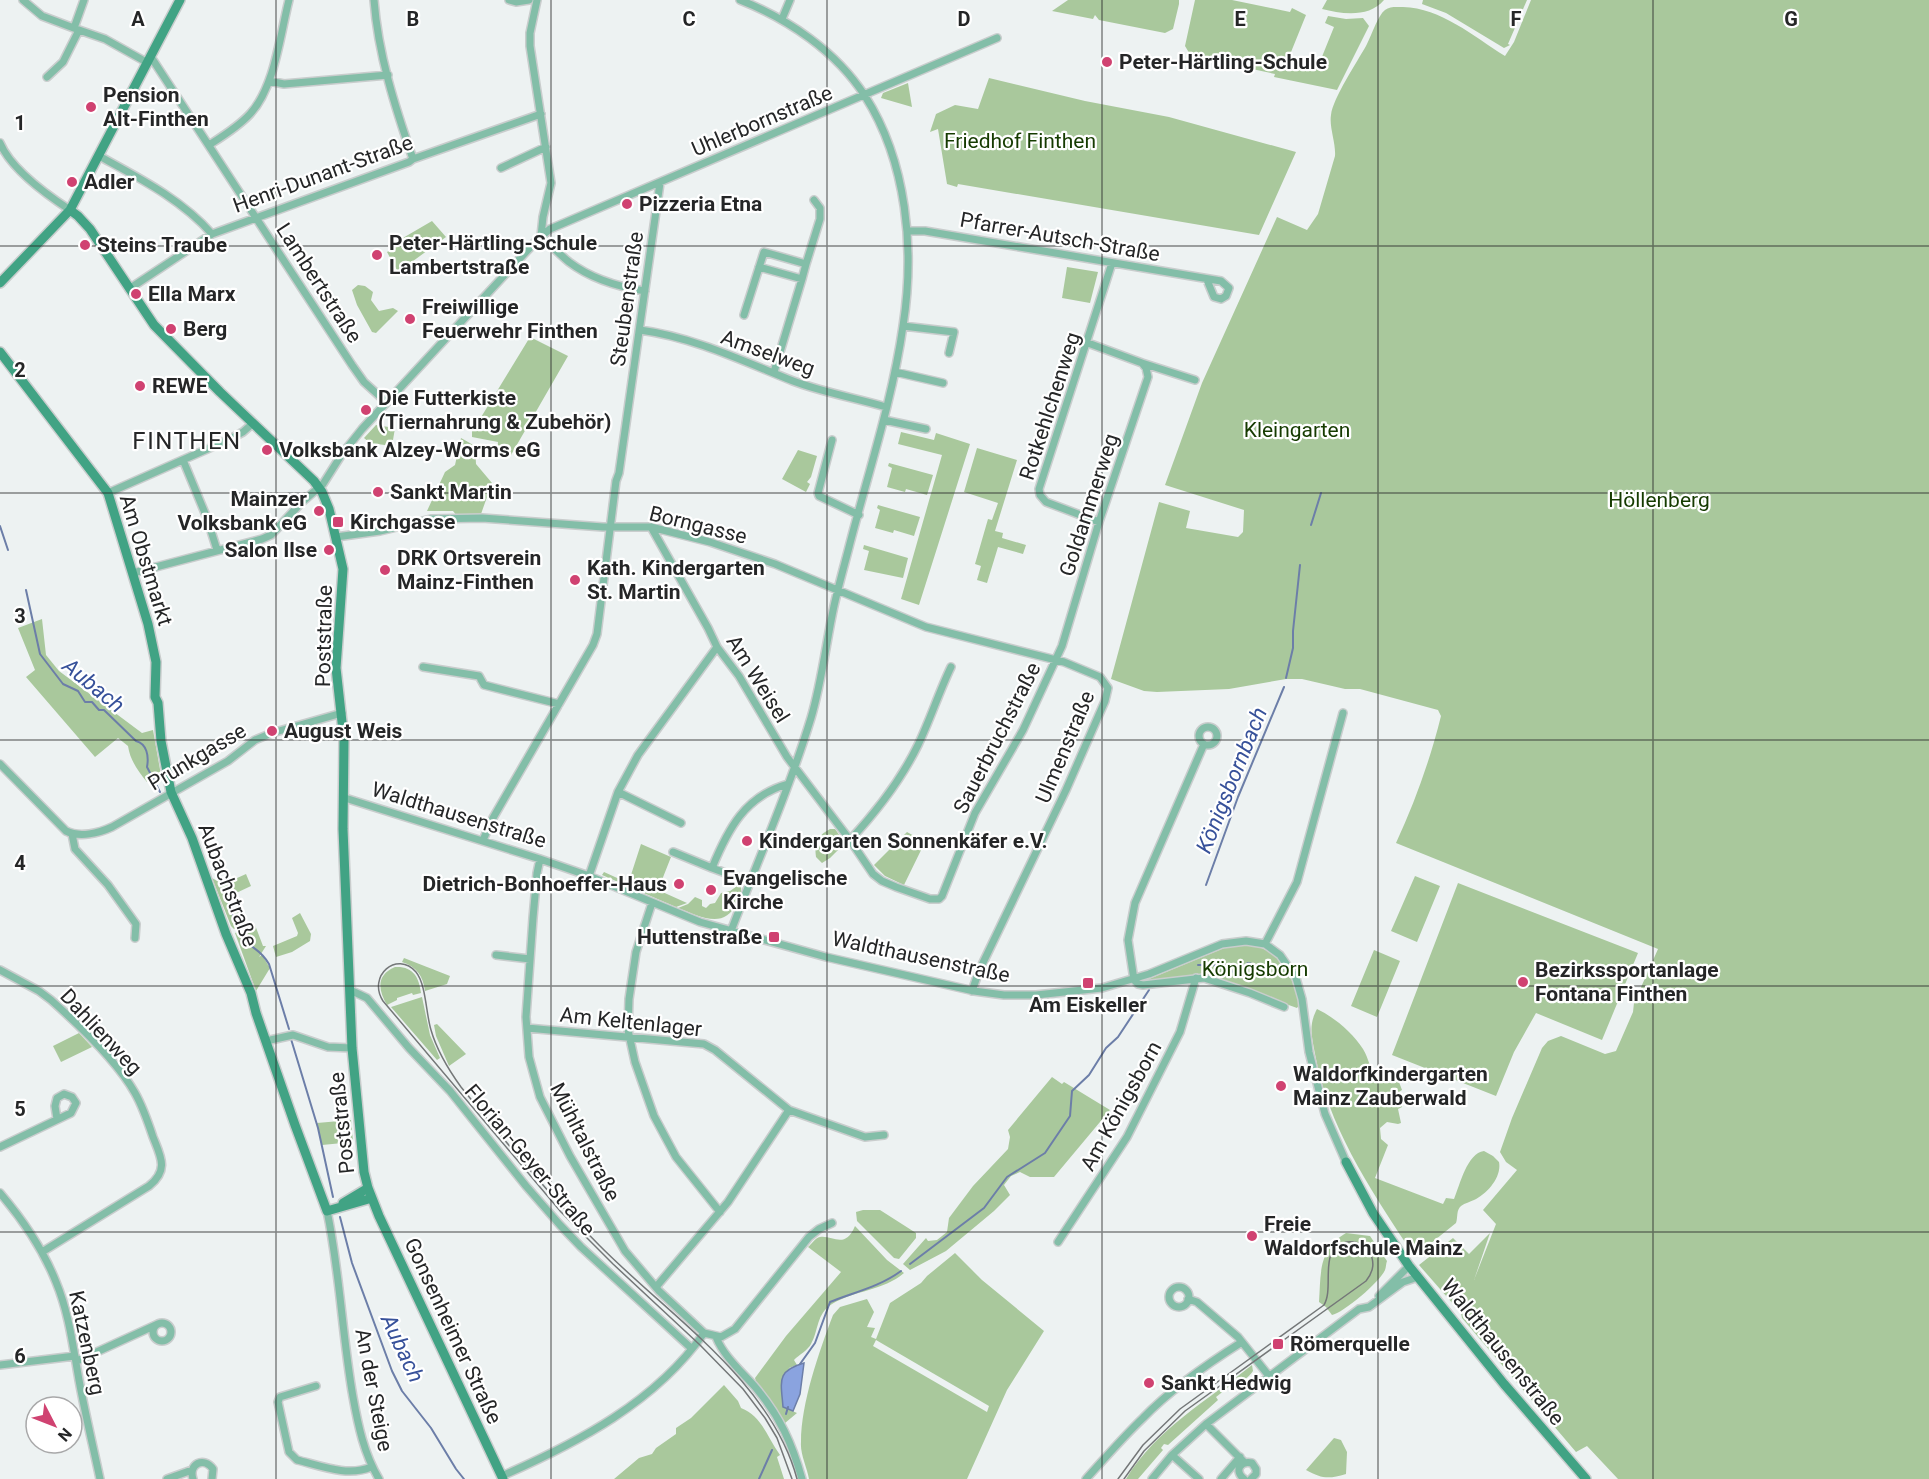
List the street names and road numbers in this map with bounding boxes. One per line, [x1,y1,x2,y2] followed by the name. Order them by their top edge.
[688,81,836,161] street label: Uhlerbornstraße
[230,130,416,218] street label: Henri-Dunant-Straße
[958,208,1162,266] street label: Pfarrer-Autsch-Straße
[271,219,367,347] street label: Lambertstraße
[606,230,648,368] street label: Steubenstraße
[718,325,818,381] street label: Amselweg
[1015,329,1085,483] street label: Rotkehlchenweg
[1055,431,1123,579] street label: Goldammerweg
[115,492,177,629] street label: Am Obstmarkt
[647,501,749,549] street label: Borngasse
[311,585,337,687] street label: Poststraße
[722,631,794,727] street label: Am Weisel
[949,658,1045,818] street label: Sauerbruchstraße
[1031,687,1099,807] street label: Ulmenstraße
[144,718,250,796] street label: Prunkgasse
[369,777,549,853] street label: Waldthausenstraße
[193,820,263,950] street label: Aubachstraße
[830,926,1012,988] street label: Waldthausenstraße
[55,984,147,1080] street label: Dahlienweg
[559,1003,703,1041] street label: Am Keltenlager
[1076,1037,1166,1175] street label: Am Königsborn
[325,1071,359,1175] street label: Poststraße
[545,1079,625,1205] street label: Mühltalstraße
[460,1080,600,1240] street label: Florian-Geyer-Straße
[399,1234,507,1428] street label: Gonsenheimer Straße
[1437,1274,1569,1430] street label: Waldthausenstraße
[64,1289,110,1397] street label: Katzenberg
[350,1327,398,1453] street label: An der Steige

